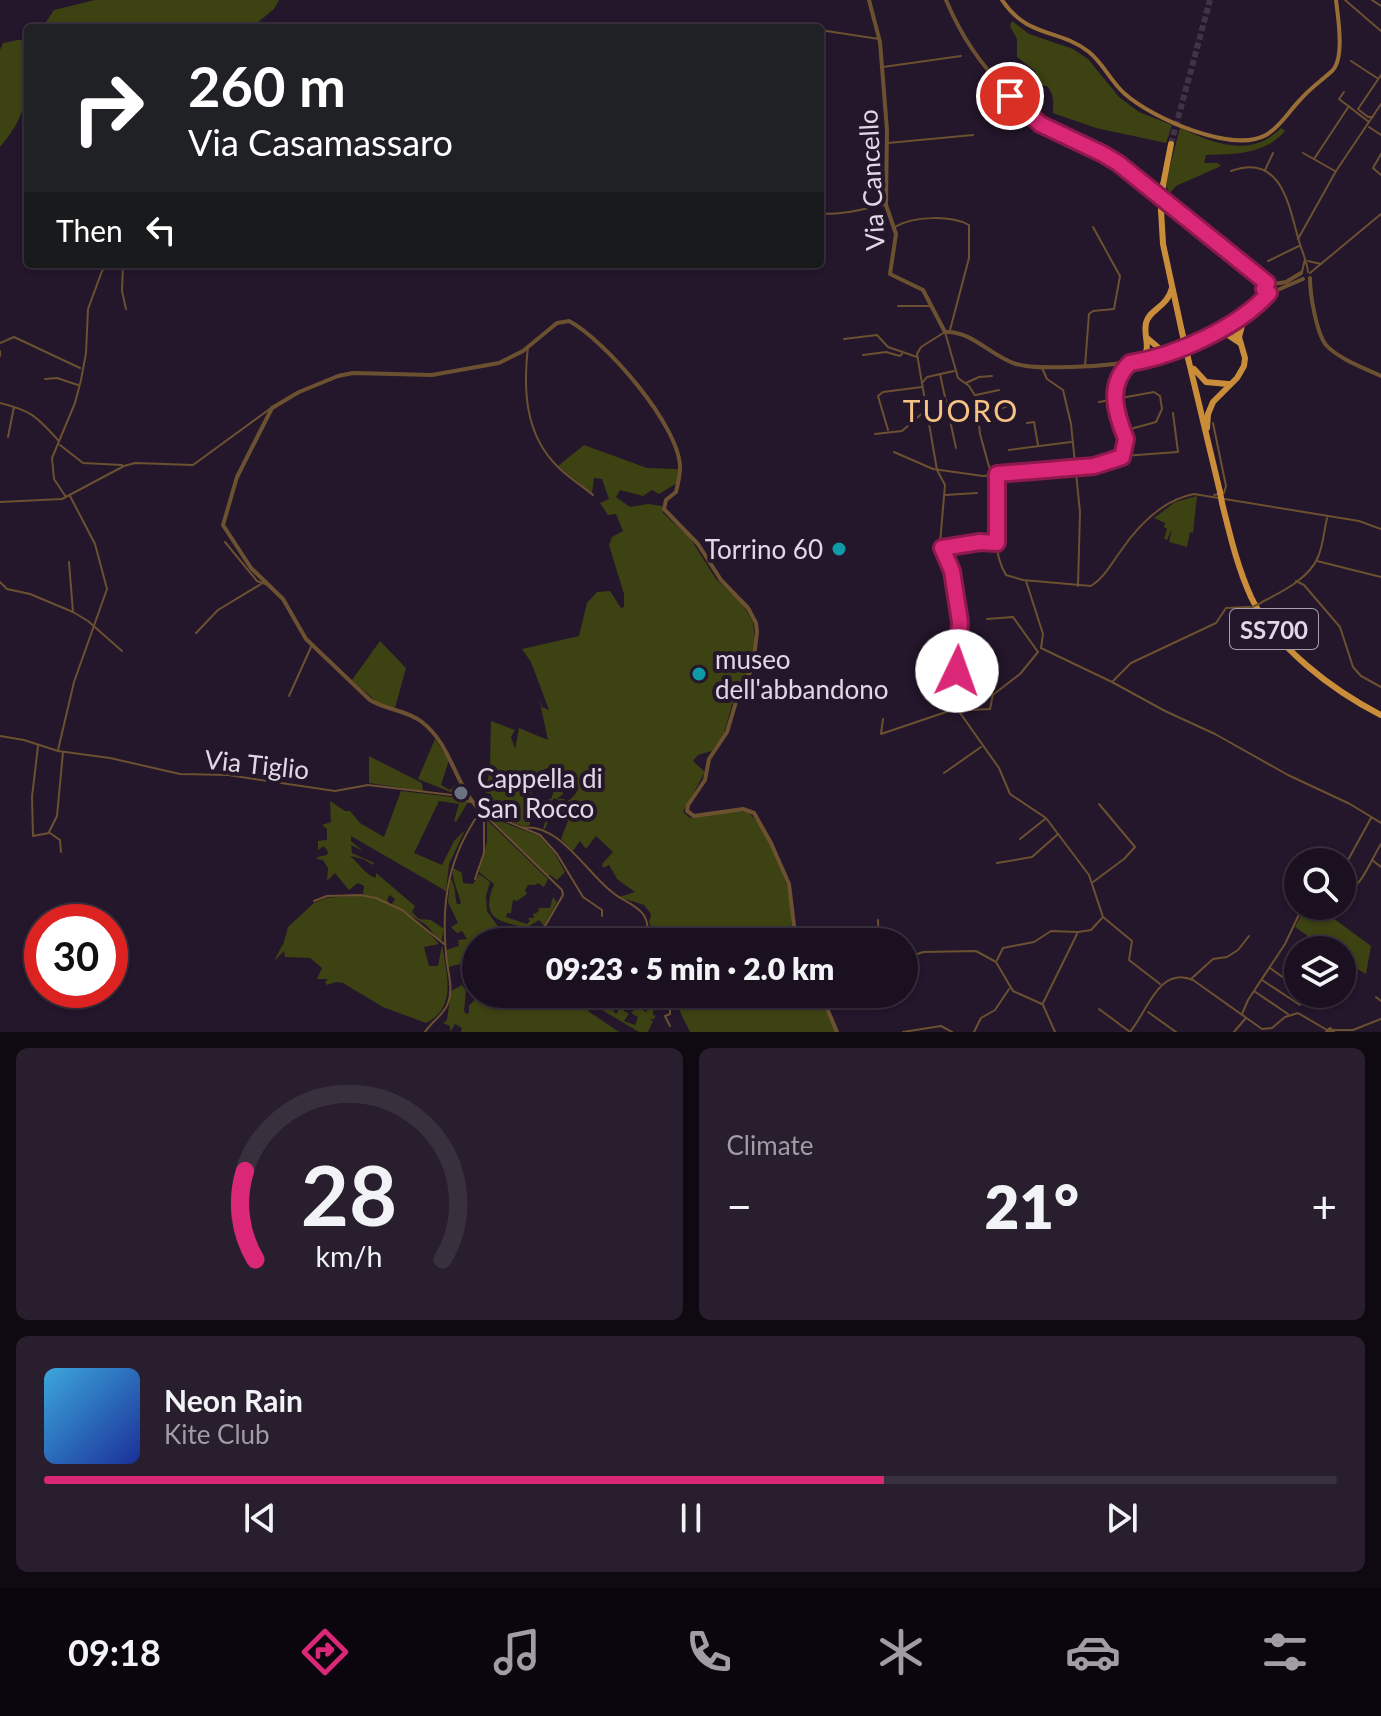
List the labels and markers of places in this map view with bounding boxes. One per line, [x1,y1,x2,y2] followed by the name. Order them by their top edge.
[976,62,1044,130] pin
[705,533,823,565] place label: Torrino 60
[830,540,848,558] marker: Torrino 60
[715,643,889,705] place label: museo dell'abbandono
[690,665,708,683] marker: museo dell'abbandono
[477,762,603,824] place label: Cappella di San Rocco
[452,784,470,802] marker: Cappella di San Rocco

